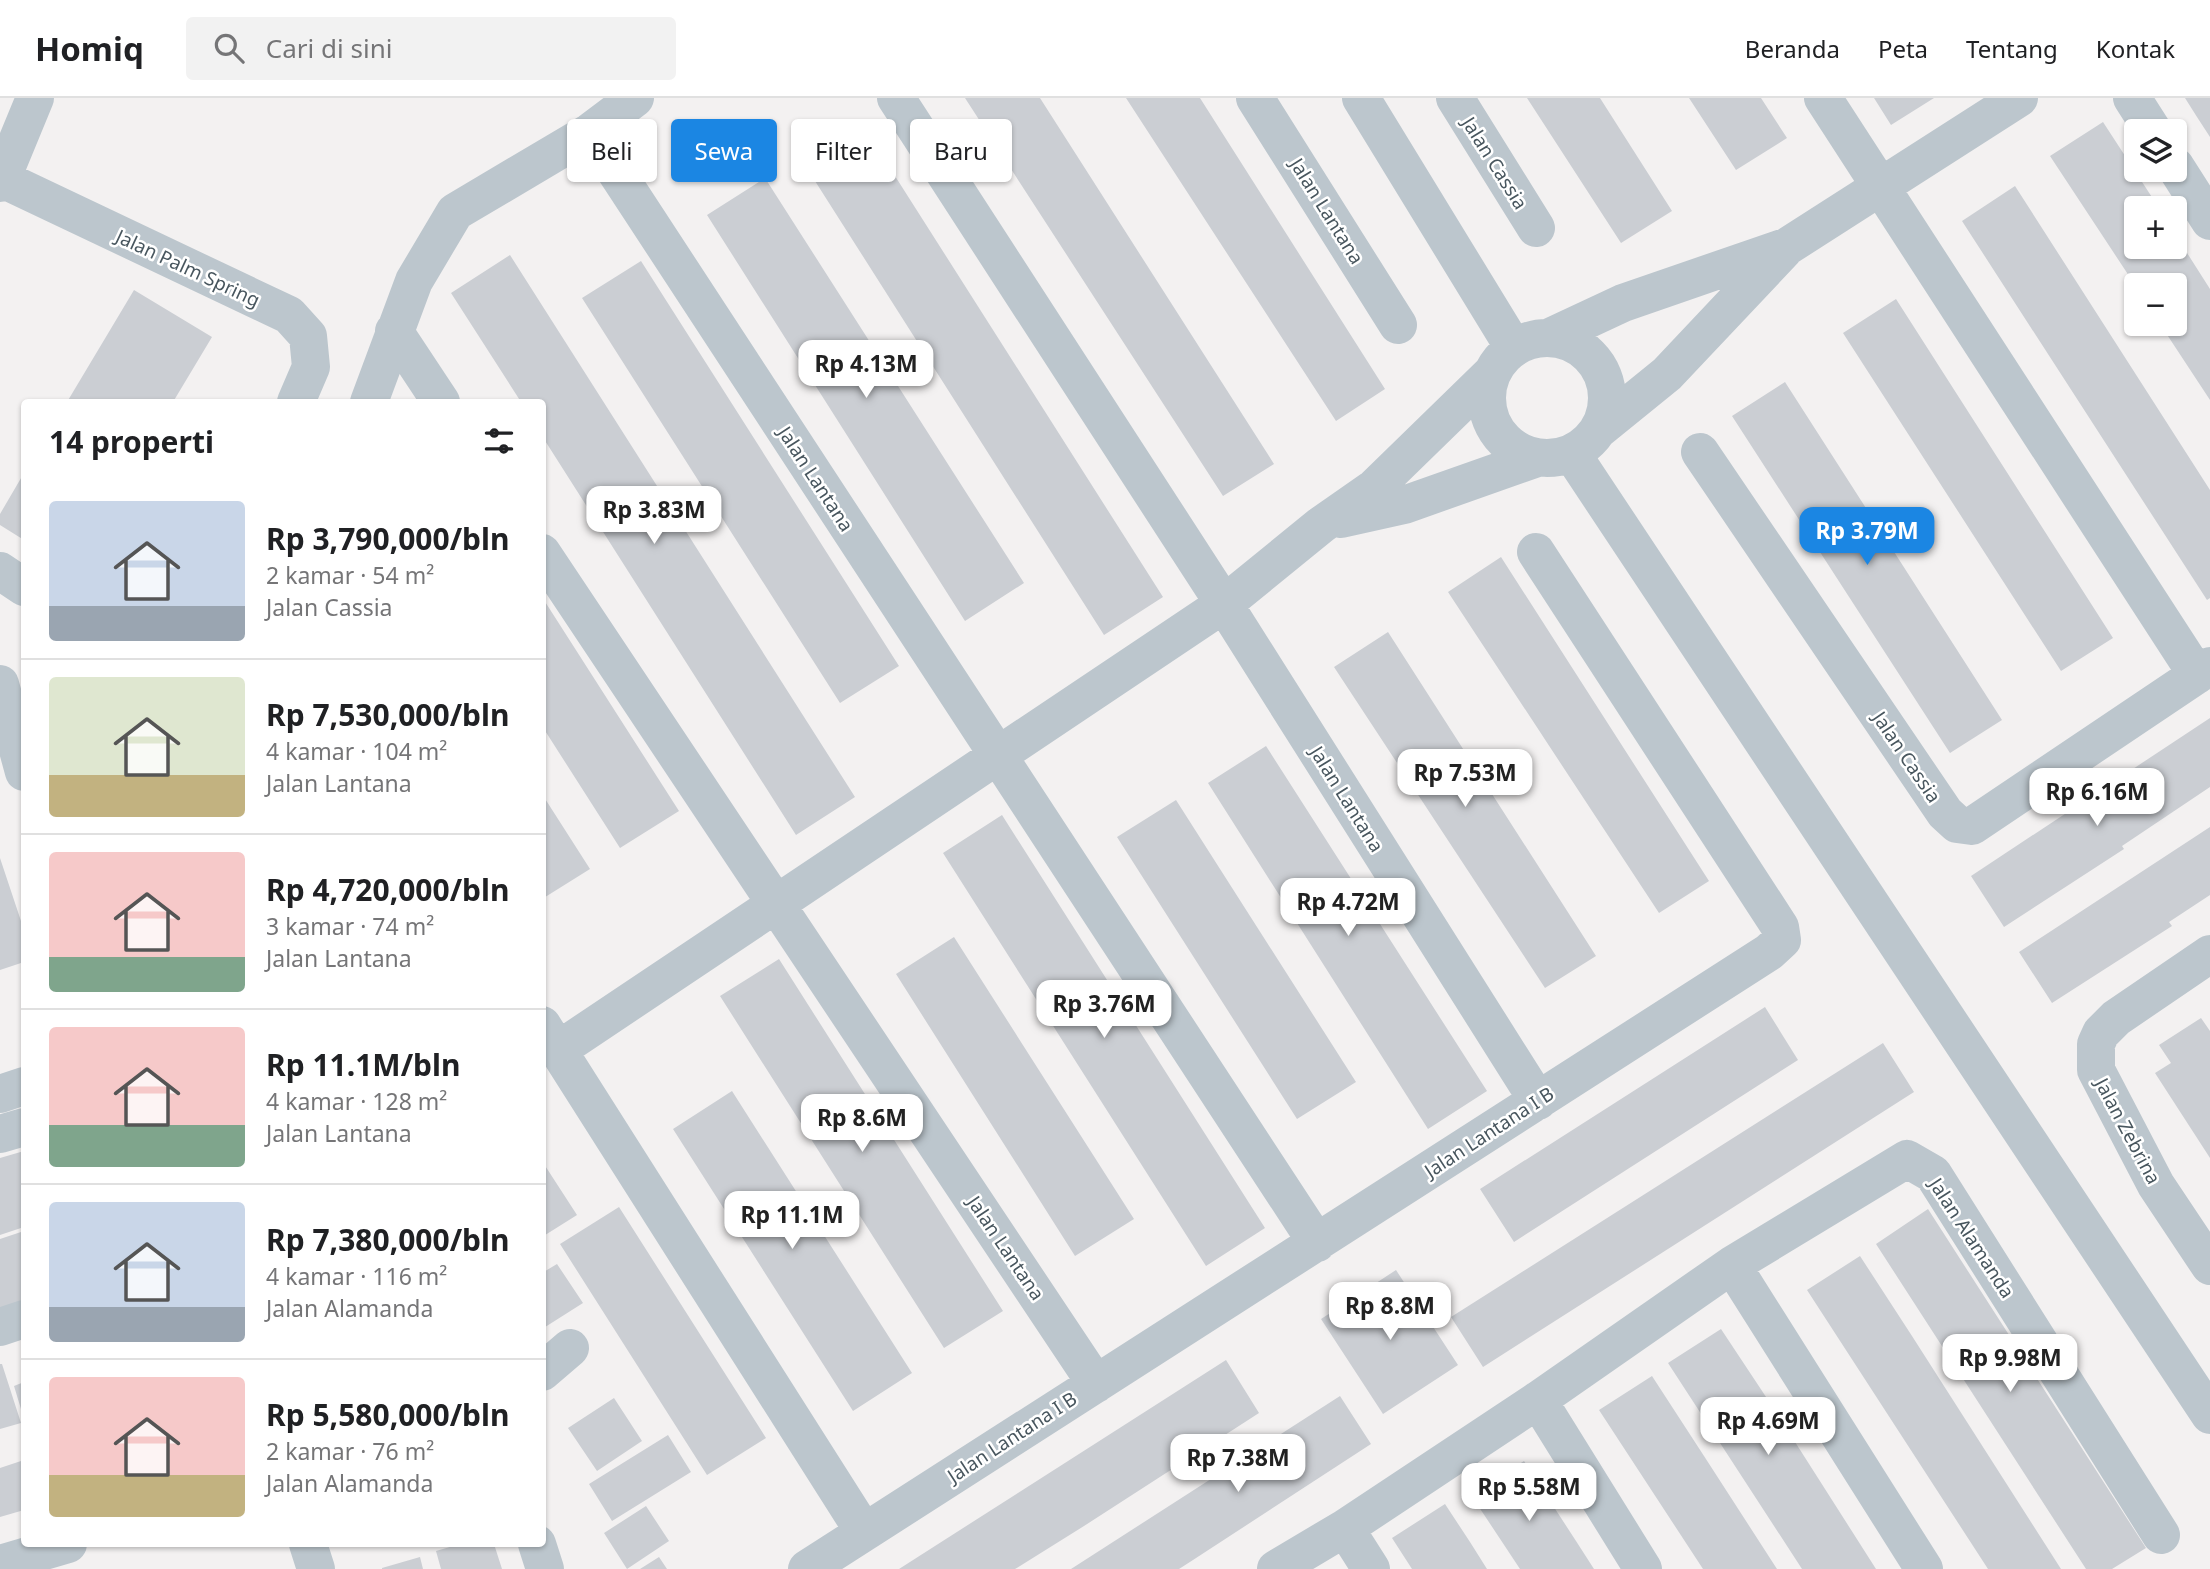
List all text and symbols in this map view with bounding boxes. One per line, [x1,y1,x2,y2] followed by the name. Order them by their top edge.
[186,17,676,80] search box
[35,26,144,71] text: Homiq
[210,29,248,67] icon: search
[266,30,392,66] text: Cari di sini
[1745,32,1840,65] text: Beranda
[1878,32,1928,65] text: Peta
[1966,32,2058,65] text: Tentang
[2096,32,2175,65] text: Kontak
[1455,110,1534,214] street label: Jalan Cassia
[567,119,657,182] chip: Beli
[671,119,777,182] chip: Sewa
[791,119,896,182] chip: Filter
[910,119,1012,182] chip: Baru
[2124,119,2187,336] map controls
[2124,119,2187,182] button: layers
[1283,151,1370,269] street label: Jalan Lantana
[2124,196,2187,259] button: +
[110,222,264,313] street label: Jalan Palm Spring
[2124,273,2187,336] button: −
[794,341,938,400] pin: Rp 4.13M
[814,347,918,379] text: Rp 4.13M
[771,420,860,537] street label: Jalan Lantana
[49,421,214,462] text: 14 properti
[480,422,518,460] icon: filters
[582,486,726,546] pin: Rp 3.83M
[602,493,706,525] text: Rp 3.83M
[1795,508,1939,567] pin: Rp 3.79M
[1815,514,1919,546] text: Rp 3.79M
[266,518,510,559] text: Rp 3,790,000/bln
[105,529,189,613] icon: home
[266,559,434,591] text: 2 kamar · 54 m²
[266,591,393,623] text: Jalan Cassia
[266,694,510,735] text: Rp 7,530,000/bln
[105,705,189,789] icon: home
[1866,705,1947,808] street label: Jalan Cassia
[266,735,447,767] text: 4 kamar · 104 m²
[1303,739,1390,857] street label: Jalan Lantana
[1393,750,1537,809] pin: Rp 7.53M
[1413,756,1517,788] text: Rp 7.53M
[266,767,412,799] text: Jalan Lantana
[2025,768,2169,828] pin: Rp 6.16M
[2045,775,2149,807] text: Rp 6.16M
[266,869,510,910] text: Rp 4,720,000/bln
[1276,878,1420,938] pin: Rp 4.72M
[105,880,189,964] icon: home
[1296,885,1400,917] text: Rp 4.72M
[266,910,434,942] text: 3 kamar · 74 m²
[266,942,412,974] text: Jalan Lantana
[1032,981,1176,1040] pin: Rp 3.76M
[1052,987,1156,1019] text: Rp 3.76M
[266,1044,461,1085] text: Rp 11.1M/bln
[105,1055,189,1139] icon: home
[2088,1072,2167,1189] street label: Jalan Zebrina
[1418,1081,1559,1185] street label: Jalan Lantana I B
[266,1085,447,1117] text: 4 kamar · 128 m²
[797,1094,927,1154] pin: Rp 8.6M
[817,1101,907,1133] text: Rp 8.6M
[266,1117,412,1149] text: Jalan Lantana
[1922,1171,2021,1303] street label: Jalan Alamanda
[960,1189,1050,1305] street label: Jalan Lantana
[720,1192,864,1251] pin: Rp 11.1M
[740,1198,844,1230] text: Rp 11.1M
[266,1219,510,1260] text: Rp 7,380,000/bln
[105,1230,189,1314] icon: home
[266,1260,447,1292] text: 4 kamar · 116 m²
[1325,1282,1455,1342] pin: Rp 8.8M
[1345,1289,1435,1321] text: Rp 8.8M
[266,1292,433,1324] text: Jalan Alamanda
[1938,1334,2082,1394] pin: Rp 9.98M
[1958,1341,2062,1373] text: Rp 9.98M
[941,1386,1082,1490] street label: Jalan Lantana I B
[266,1394,510,1435] text: Rp 5,580,000/bln
[1696,1398,1840,1457] pin: Rp 4.69M
[1716,1404,1820,1436] text: Rp 4.69M
[105,1405,189,1489] icon: home
[1166,1434,1310,1494] pin: Rp 7.38M
[266,1435,434,1467] text: 2 kamar · 76 m²
[1186,1441,1290,1473] text: Rp 7.38M
[1457,1464,1601,1523] pin: Rp 5.58M
[266,1467,433,1499] text: Jalan Alamanda
[1477,1470,1581,1502] text: Rp 5.58M

